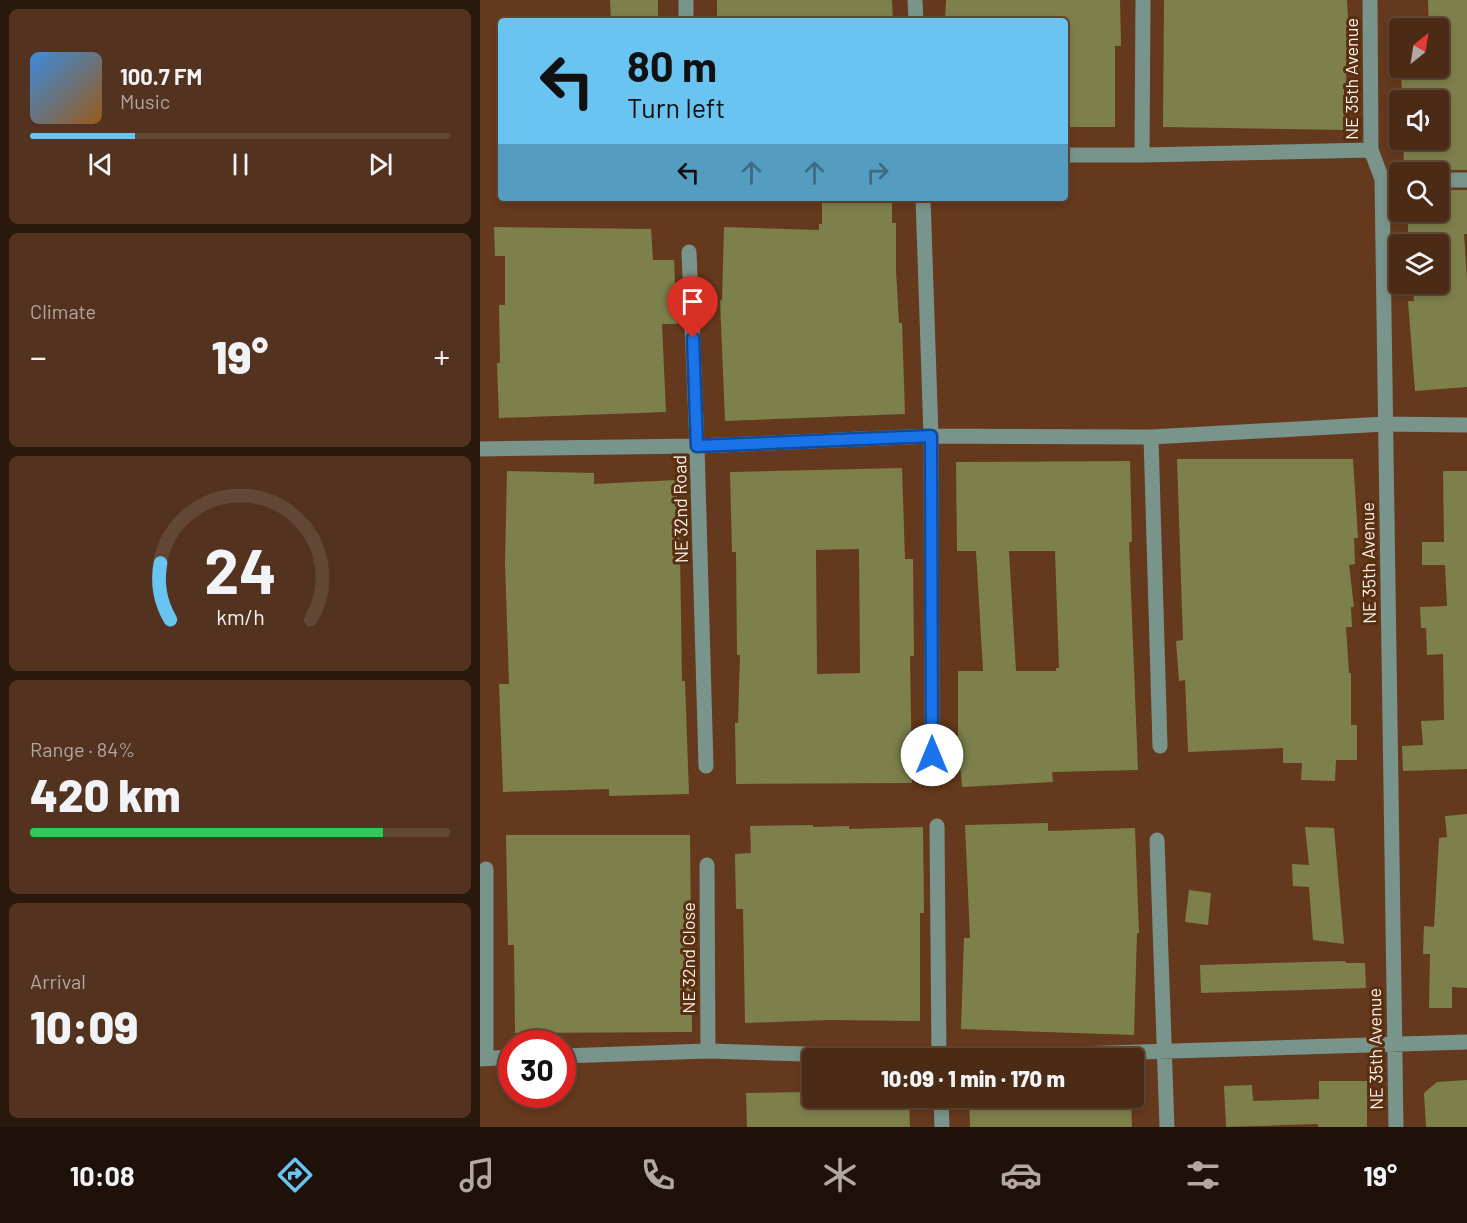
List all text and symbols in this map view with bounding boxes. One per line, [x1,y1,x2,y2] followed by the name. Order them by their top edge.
[1340,18,1362,140] street label: NE 35th Avenue
[1389,18,1449,78] north arrow
[1389,18,1449,294] map controls
[627,40,717,90] text: 80 m
[528,42,606,120] icon: left
[120,63,202,89] text: 100.7 FM
[120,89,170,113] text: Music
[1389,90,1449,150] button: sound
[627,91,725,123] text: Turn left
[84,148,117,181] icon: previous
[224,148,257,181] icon: pause
[364,148,397,181] icon: next
[672,156,705,189] icon: left
[735,156,768,189] icon: ahead
[798,156,831,189] icon: ahead
[861,156,894,189] icon: right
[1389,162,1449,222] button: search
[1389,234,1449,294] button: layers
[667,276,718,338] pin
[676,285,709,318] icon: arrive
[30,299,96,323] text: Climate
[212,329,268,383] text: 19°
[30,336,47,376] text: −
[434,336,450,376] text: +
[668,455,692,563] street label: NE 32nd Road
[1356,502,1380,624] street label: NE 35th Avenue
[204,533,276,607] text: 24
[216,605,264,630] text: km/h
[900,723,964,787] position arrow
[30,737,135,761] text: Range · 84%
[30,767,181,821] text: 420 km
[677,902,699,1014] street label: NE 32nd Close
[30,969,86,993] text: Arrival
[1363,988,1387,1110] street label: NE 35th Avenue
[30,999,138,1053] text: 10:09
[498,1030,576,1108] speed limit sign: 30
[881,1065,1065,1091] text: 10:09 · 1 min · 170 m
[274,1154,316,1196] icon: directions
[456,1154,498,1196] icon: music
[637,1154,679,1196] icon: phone
[819,1154,861,1196] icon: climate
[1000,1154,1042,1196] icon: car
[1182,1154,1224,1196] icon: filters
[70,1159,135,1191] text: 10:08
[1363,1159,1397,1191] text: 19°

